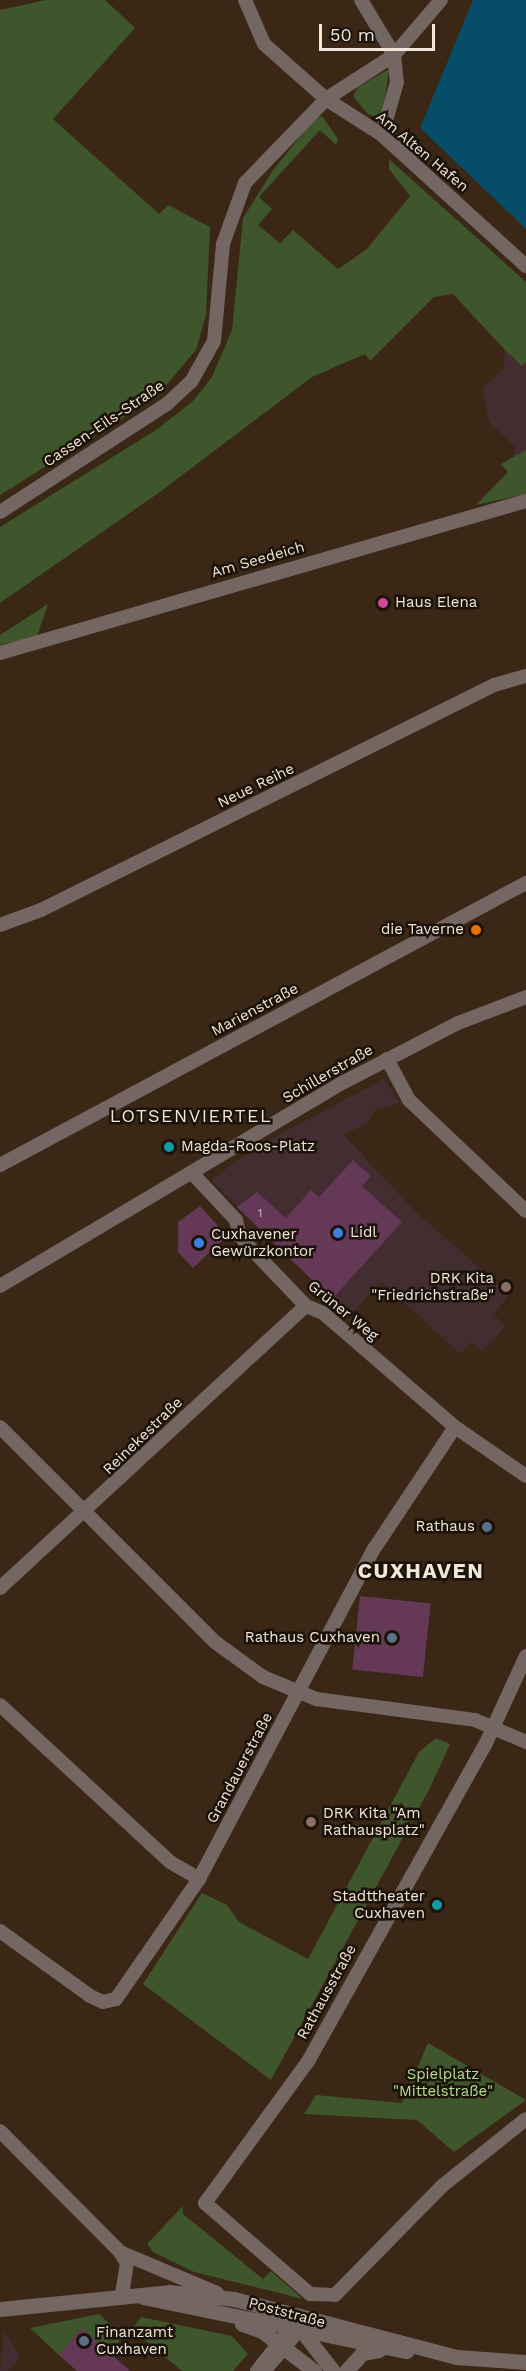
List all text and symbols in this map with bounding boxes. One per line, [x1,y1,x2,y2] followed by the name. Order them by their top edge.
[322,12,438,50] scale bar
[330,24,375,45] text: 50 m
[372,108,472,196] street label: Am Alten Hafen
[40,377,168,471] street label: Cassen-Eils-Straße
[209,538,307,582] street label: Am Seedeich
[395,594,477,612] place label: Haus Elena
[376,596,390,610] marker: Haus Elena
[215,760,297,812] street label: Neue Reihe
[381,921,464,939] place label: die Taverne
[469,923,483,937] marker: die Taverne
[208,980,302,1040] street label: Marienstraße
[280,1041,376,1107] street label: Schillerstraße
[110,1105,272,1127] district label: LOTSENVIERTEL
[181,1138,315,1156] place label: Magda-Roos-Platz
[162,1140,176,1154] marker: Magda-Roos-Platz
[258,1207,262,1221] house number: 1
[350,1224,377,1242] place label: Lidl
[211,1225,314,1260] place label: Cuxhavener Gewürzkontor
[331,1226,345,1240] marker: Lidl
[192,1236,206,1250] marker: Cuxhavener Gewürzkontor
[371,1269,494,1304] place label: DRK Kita "Friedrichstraße"
[304,1277,382,1345] street label: Grüner Weg
[499,1280,513,1294] marker: DRK Kita "Friedrichstraße"
[99,1394,187,1478] street label: Reinekestraße
[416,1518,475,1536] place label: Rathaus
[480,1520,494,1534] marker: Rathaus
[358,1558,484,1584] district label: CUXHAVEN
[245,1629,380,1647] place label: Rathaus Cuxhaven
[385,1631,399,1645] marker: Rathaus Cuxhaven
[203,1710,277,1826] street label: Grandauerstraße
[323,1804,425,1839] place label: DRK Kita "Am Rathausplatz"
[304,1815,318,1829] marker: DRK Kita "Am Rathausplatz"
[332,1887,425,1922] place label: Stadttheater Cuxhaven
[430,1898,444,1912] marker: Stadttheater Cuxhaven
[293,1941,361,2043] street label: Rathausstraße
[393,2065,493,2100] park label: Spielplatz "Mittelstraße"
[247,2294,327,2332] street label: Poststraße
[96,2323,173,2358] place label: Finanzamt Cuxhaven
[77,2334,91,2348] marker: Finanzamt Cuxhaven

